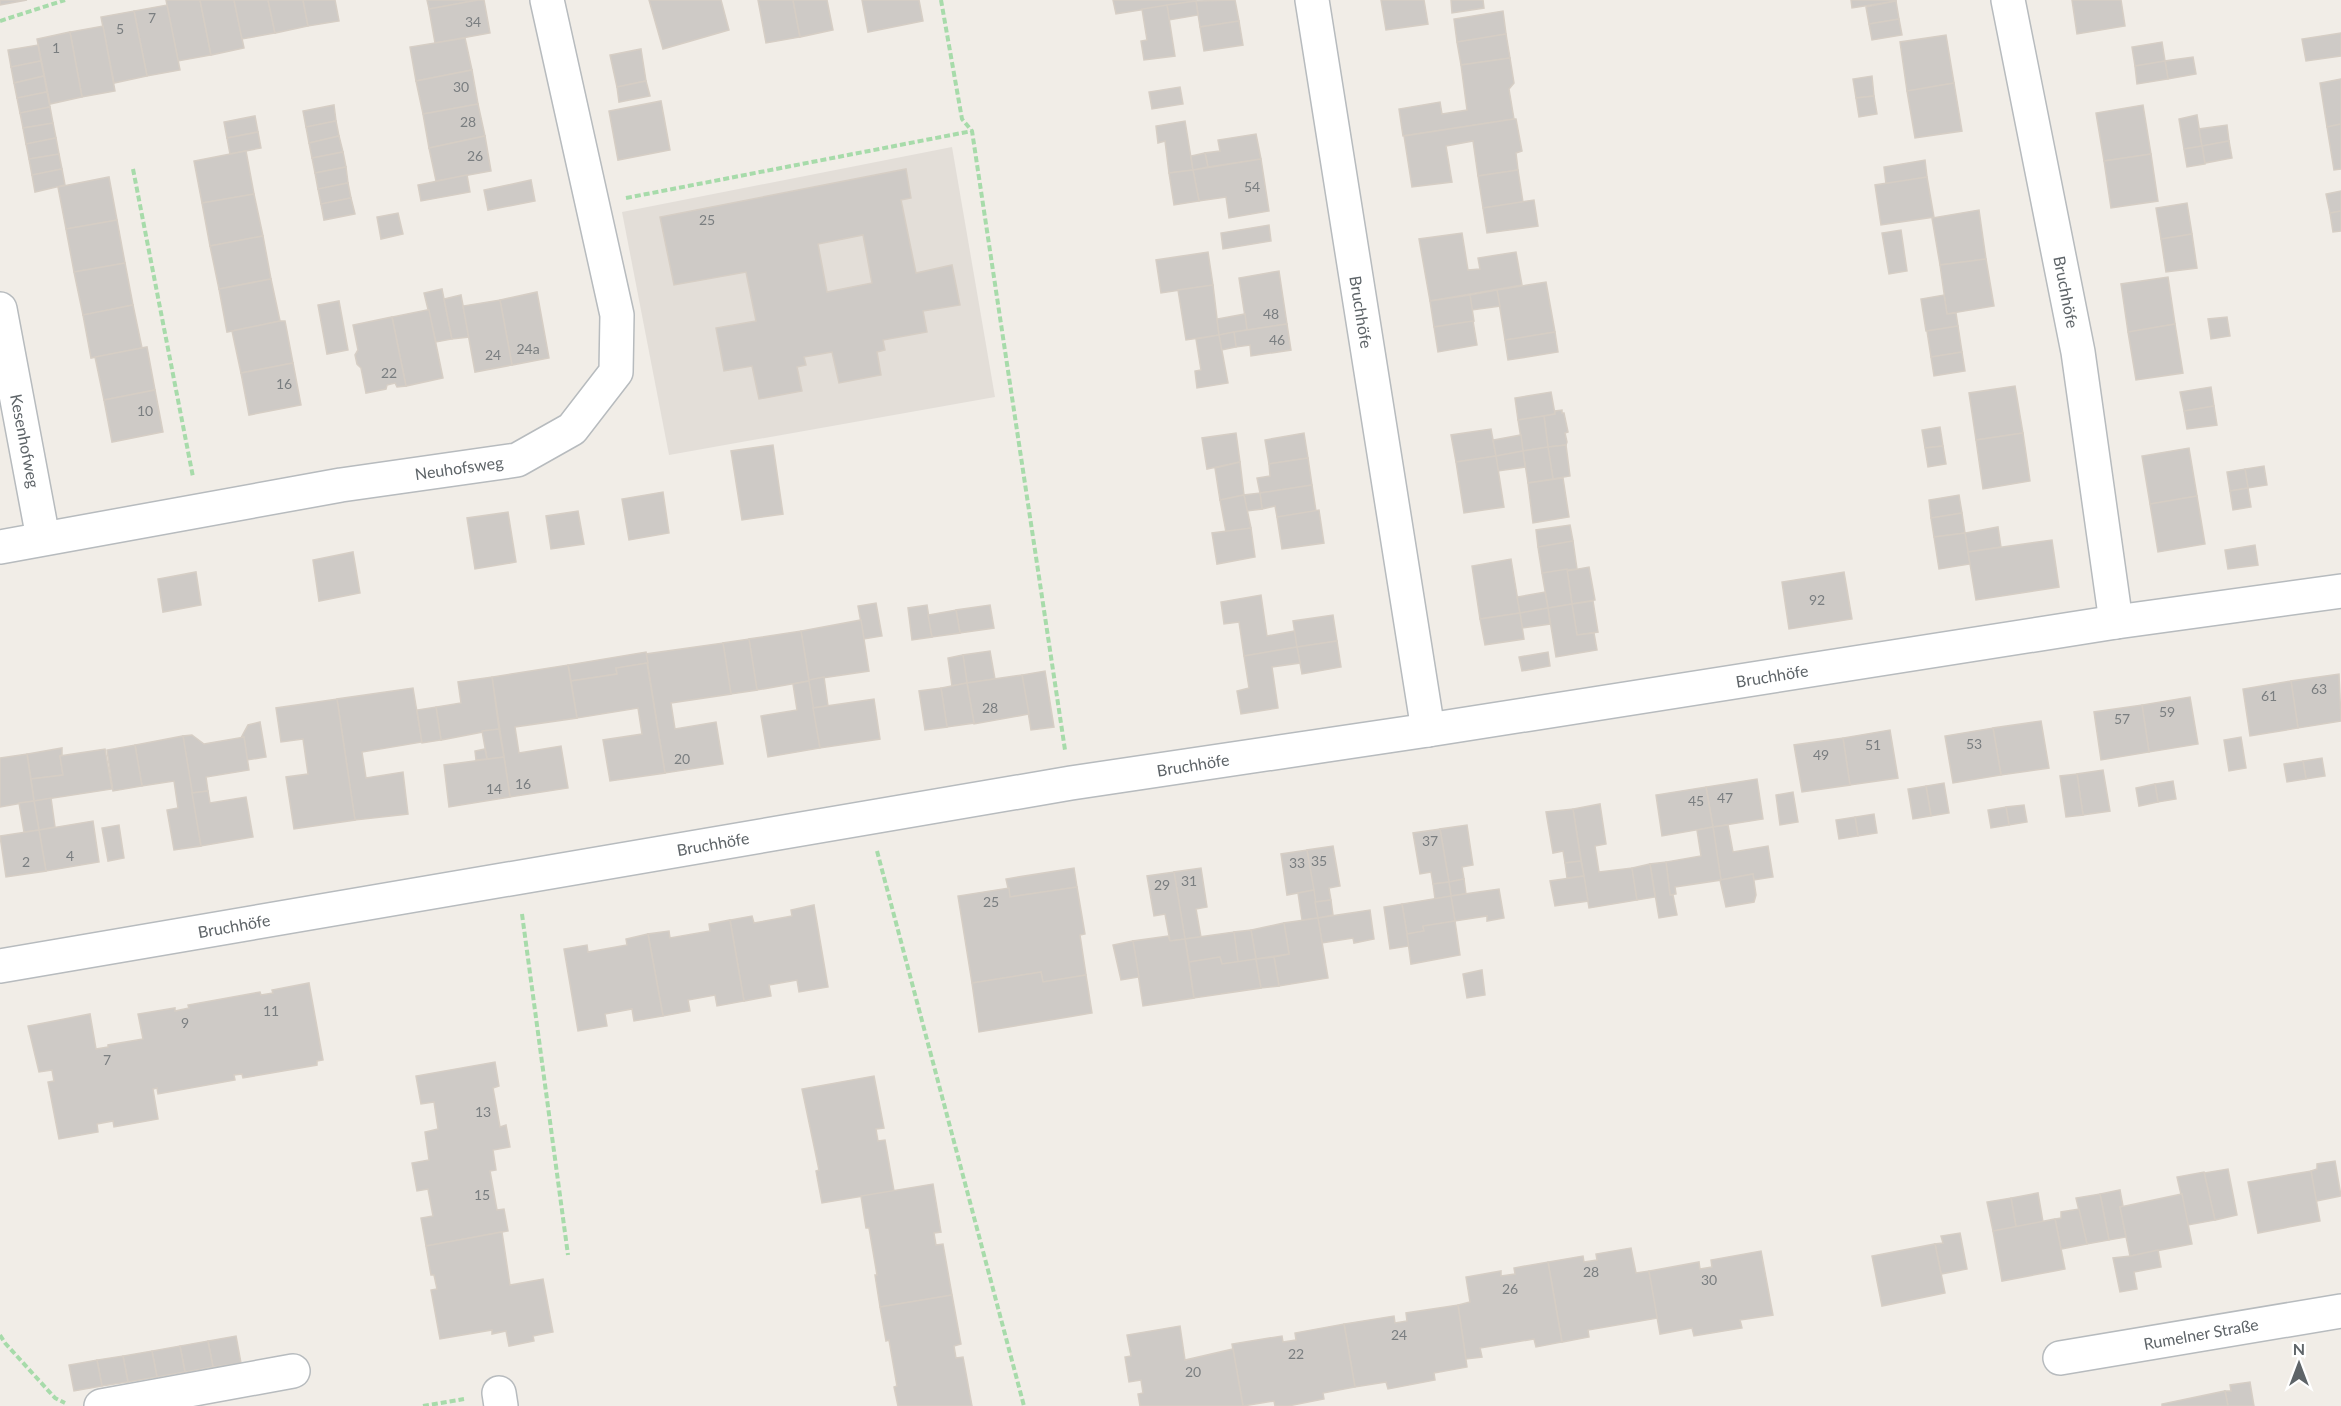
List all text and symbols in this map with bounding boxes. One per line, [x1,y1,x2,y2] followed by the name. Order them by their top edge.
[148,9,156,26] house number: 7
[465,13,481,30] house number: 34
[116,20,124,37] house number: 5
[52,39,60,56] house number: 1
[453,78,469,95] house number: 30
[460,113,476,130] house number: 28
[467,147,483,164] house number: 26
[1244,178,1260,195] house number: 54
[699,211,715,228] house number: 25
[2050,254,2083,330] street label: Bruchhöfe
[1346,274,1377,350] street label: Bruchhöfe
[1263,305,1279,322] house number: 48
[1269,331,1285,348] house number: 46
[516,340,540,357] house number: 24a
[485,346,501,363] house number: 24
[381,364,397,381] house number: 22
[276,375,292,392] house number: 16
[7,392,44,490] street label: Kesenhofweg
[137,402,153,419] house number: 10
[414,452,504,483] street label: Neuhofsweg
[1809,591,1825,608] house number: 92
[1734,660,1810,691] street label: Bruchhöfe
[2311,680,2327,697] house number: 63
[2261,687,2277,704] house number: 61
[982,699,998,716] house number: 28
[2159,703,2175,720] house number: 59
[2114,710,2130,727] house number: 57
[1966,735,1982,752] house number: 53
[1865,736,1881,753] house number: 51
[1813,746,1829,763] house number: 49
[1155,749,1231,780] street label: Bruchhöfe
[674,750,690,767] house number: 20
[515,775,531,792] house number: 16
[486,780,502,797] house number: 14
[1717,789,1733,806] house number: 47
[1688,792,1704,809] house number: 45
[675,828,751,859] street label: Bruchhöfe
[1422,832,1438,849] house number: 37
[66,847,74,864] house number: 4
[1311,852,1327,869] house number: 35
[22,853,30,870] house number: 2
[1289,854,1305,871] house number: 33
[1181,872,1197,889] house number: 31
[1154,876,1170,893] house number: 29
[983,893,999,910] house number: 25
[196,910,272,941] street label: Bruchhöfe
[263,1002,279,1019] house number: 11
[181,1014,189,1031] house number: 9
[103,1051,111,1068] house number: 7
[475,1103,491,1120] house number: 13
[474,1186,490,1203] house number: 15
[1583,1263,1599,1280] house number: 28
[1701,1271,1717,1288] house number: 30
[1502,1280,1518,1297] house number: 26
[2142,1314,2260,1353] street label: Rumelner Straße
[1391,1326,1407,1343] house number: 24
[2269,1334,2329,1394] north arrow
[2293,1339,2305,1358] text: N
[1288,1345,1304,1362] house number: 22
[1185,1363,1201,1380] house number: 20

